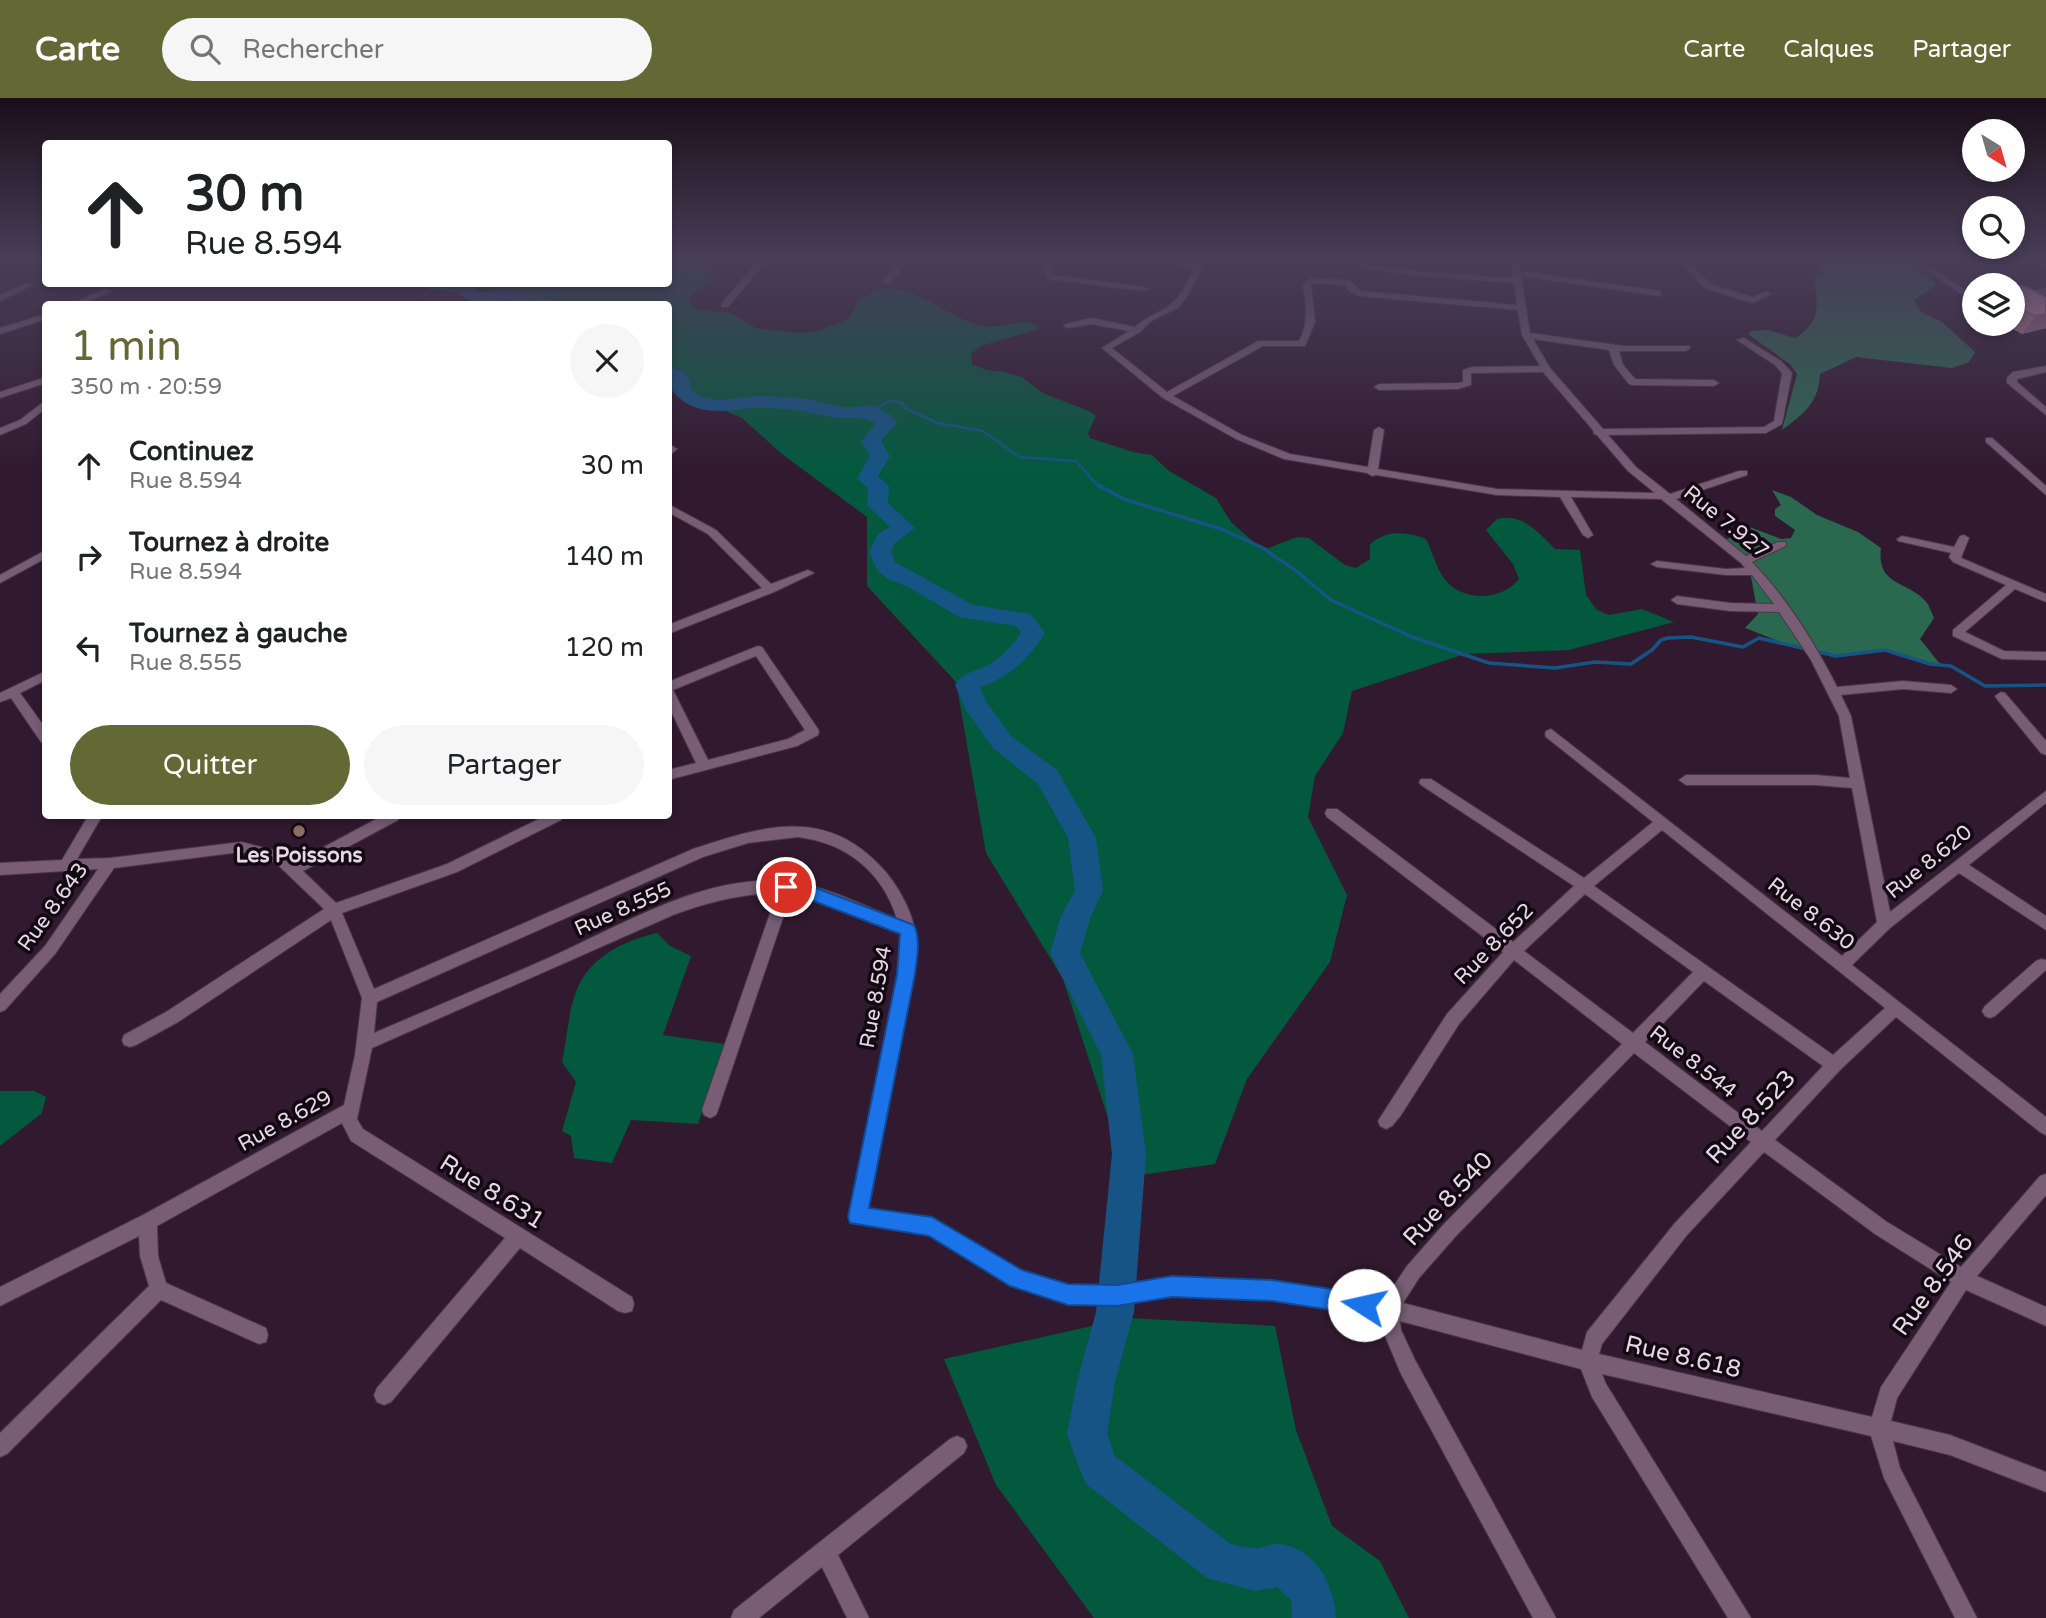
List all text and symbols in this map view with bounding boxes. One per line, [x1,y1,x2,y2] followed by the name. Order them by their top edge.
[162,18,652,81] search box
[35,30,120,69] text: Carte
[186,30,224,68] icon: search
[242,34,384,65] text: Rechercher
[1683,35,1745,64] text: Carte
[1783,35,1874,64] text: Calques
[1912,35,2011,64] text: Partager
[1962,119,2025,182] north arrow
[1962,119,2025,336] map controls
[185,165,304,224] text: 30 m
[70,168,161,259] icon: ahead
[1962,196,2025,259] button: search
[185,225,342,263] text: Rue 8.594
[1962,273,2025,336] button: layers
[70,321,182,372] text: 1 min
[570,324,644,398] button: close
[70,373,222,401] text: 350 m · 20:59
[129,436,254,467] text: Continuez
[70,447,108,485] icon: ahead
[581,450,644,481] text: 30 m
[129,467,242,495] text: Rue 8.594
[1678,480,1774,564] street label: Rue 7.927
[129,527,329,558] text: Tournez à droite
[70,538,108,576] icon: right
[564,541,644,572] text: 140 m
[129,558,242,586] text: Rue 8.594
[129,618,348,649] text: Tournez à gauche
[70,629,108,667] icon: left
[564,632,644,663] text: 120 m
[129,649,242,677] text: Rue 8.555
[70,725,350,805] button: Quitter
[364,725,644,805] button: Partager
[1881,820,1977,904] street label: Rue 8.620
[291,823,307,839] marker: Les Poissons
[235,843,363,868] place label: Les Poissons
[756,857,816,917] pin
[13,858,93,956] street label: Rue 8.643
[767,868,805,906] icon: arrive
[1763,872,1859,956] street label: Rue 8.630
[571,877,675,941] street label: Rue 8.555
[1449,898,1539,990] street label: Rue 8.652
[855,944,897,1050] street label: Rue 8.594
[1645,1020,1741,1104] street label: Rue 8.544
[1700,1064,1802,1170] street label: Rue 8.523
[234,1085,336,1157] street label: Rue 8.629
[1397,1146,1499,1252] street label: Rue 8.540
[434,1148,550,1236] street label: Rue 8.631
[1887,1229,1979,1341] street label: Rue 8.546
[1327,1268,1401,1342] position arrow
[1622,1330,1744,1384] street label: Rue 8.618

